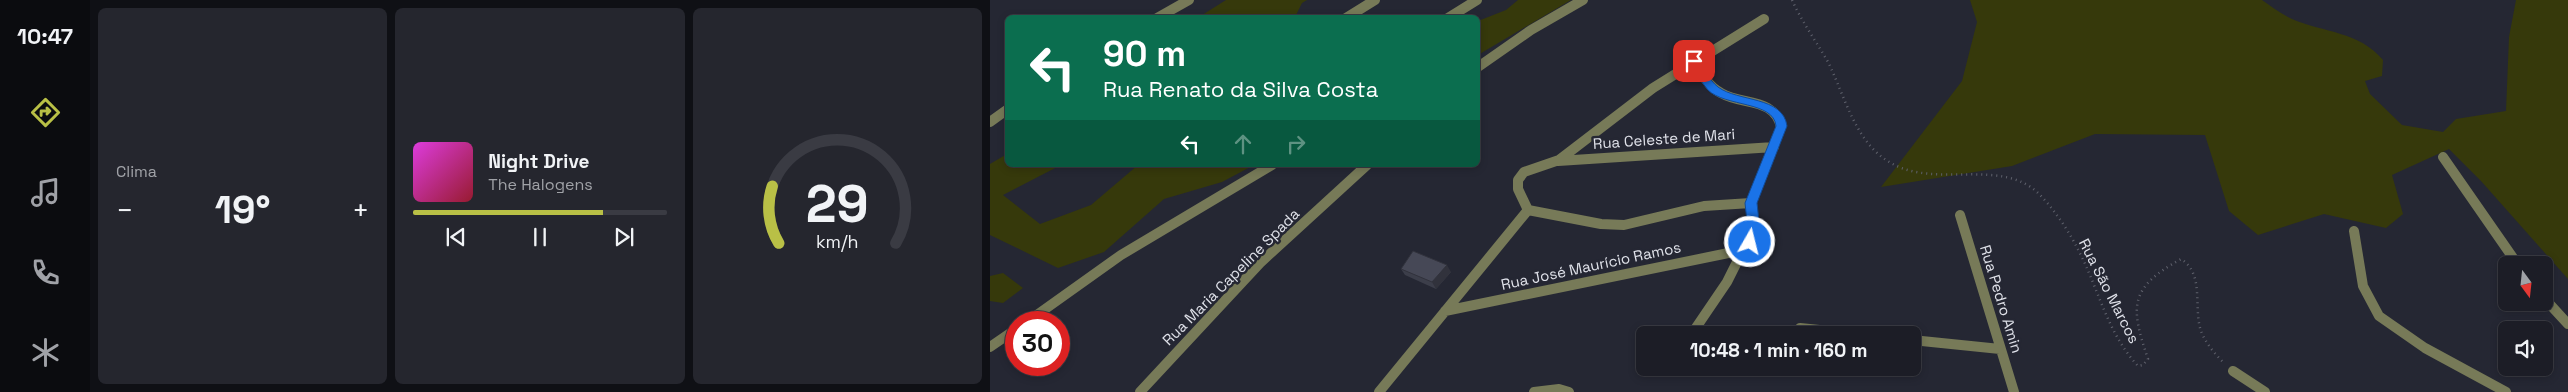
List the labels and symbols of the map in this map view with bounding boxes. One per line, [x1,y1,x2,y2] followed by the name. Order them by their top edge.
[1673,40,1715,82] pin
[1592,124,1736,153] street label: Rua Celeste de Mari
[1158,204,1303,349] street label: Rua Maria Capeline Spada
[1723,215,1775,267] position arrow
[2075,235,2144,346] street label: Rua São Marcos
[1499,237,1683,294] street label: Rua José Maurício Ramos
[1976,243,2027,355] street label: Rua Pedro Amin
[2498,256,2552,311] north arrow
[1005,311,1070,376] speed limit sign: 30

